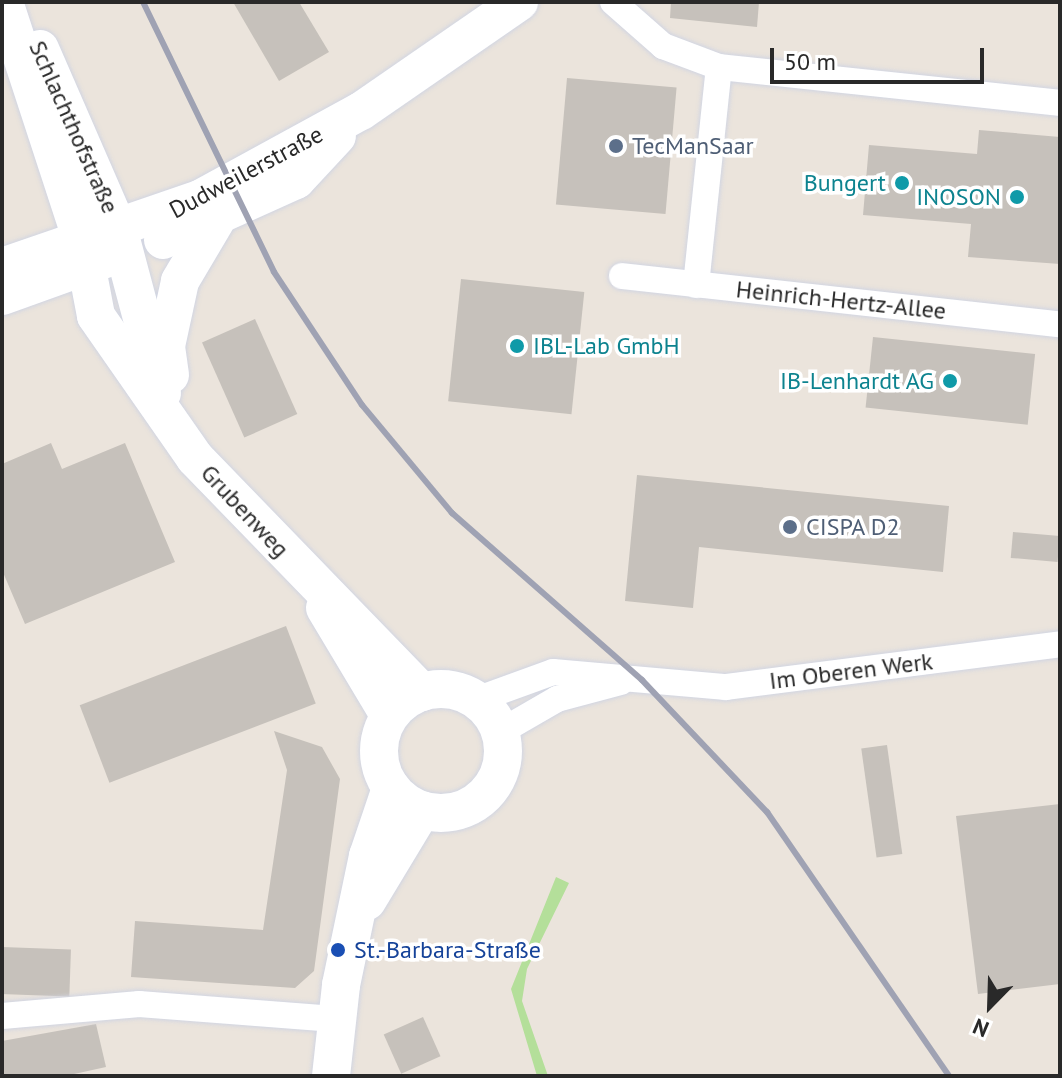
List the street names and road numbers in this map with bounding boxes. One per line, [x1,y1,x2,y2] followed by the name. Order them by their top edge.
[23,36,125,218] street label: Schlachthofstraße
[164,119,328,225] street label: Dudweilerstraße
[735,275,947,325] street label: Heinrich-Hertz-Allee
[195,459,295,563] street label: Grubenweg
[767,647,935,695] street label: Im Oberen Werk

